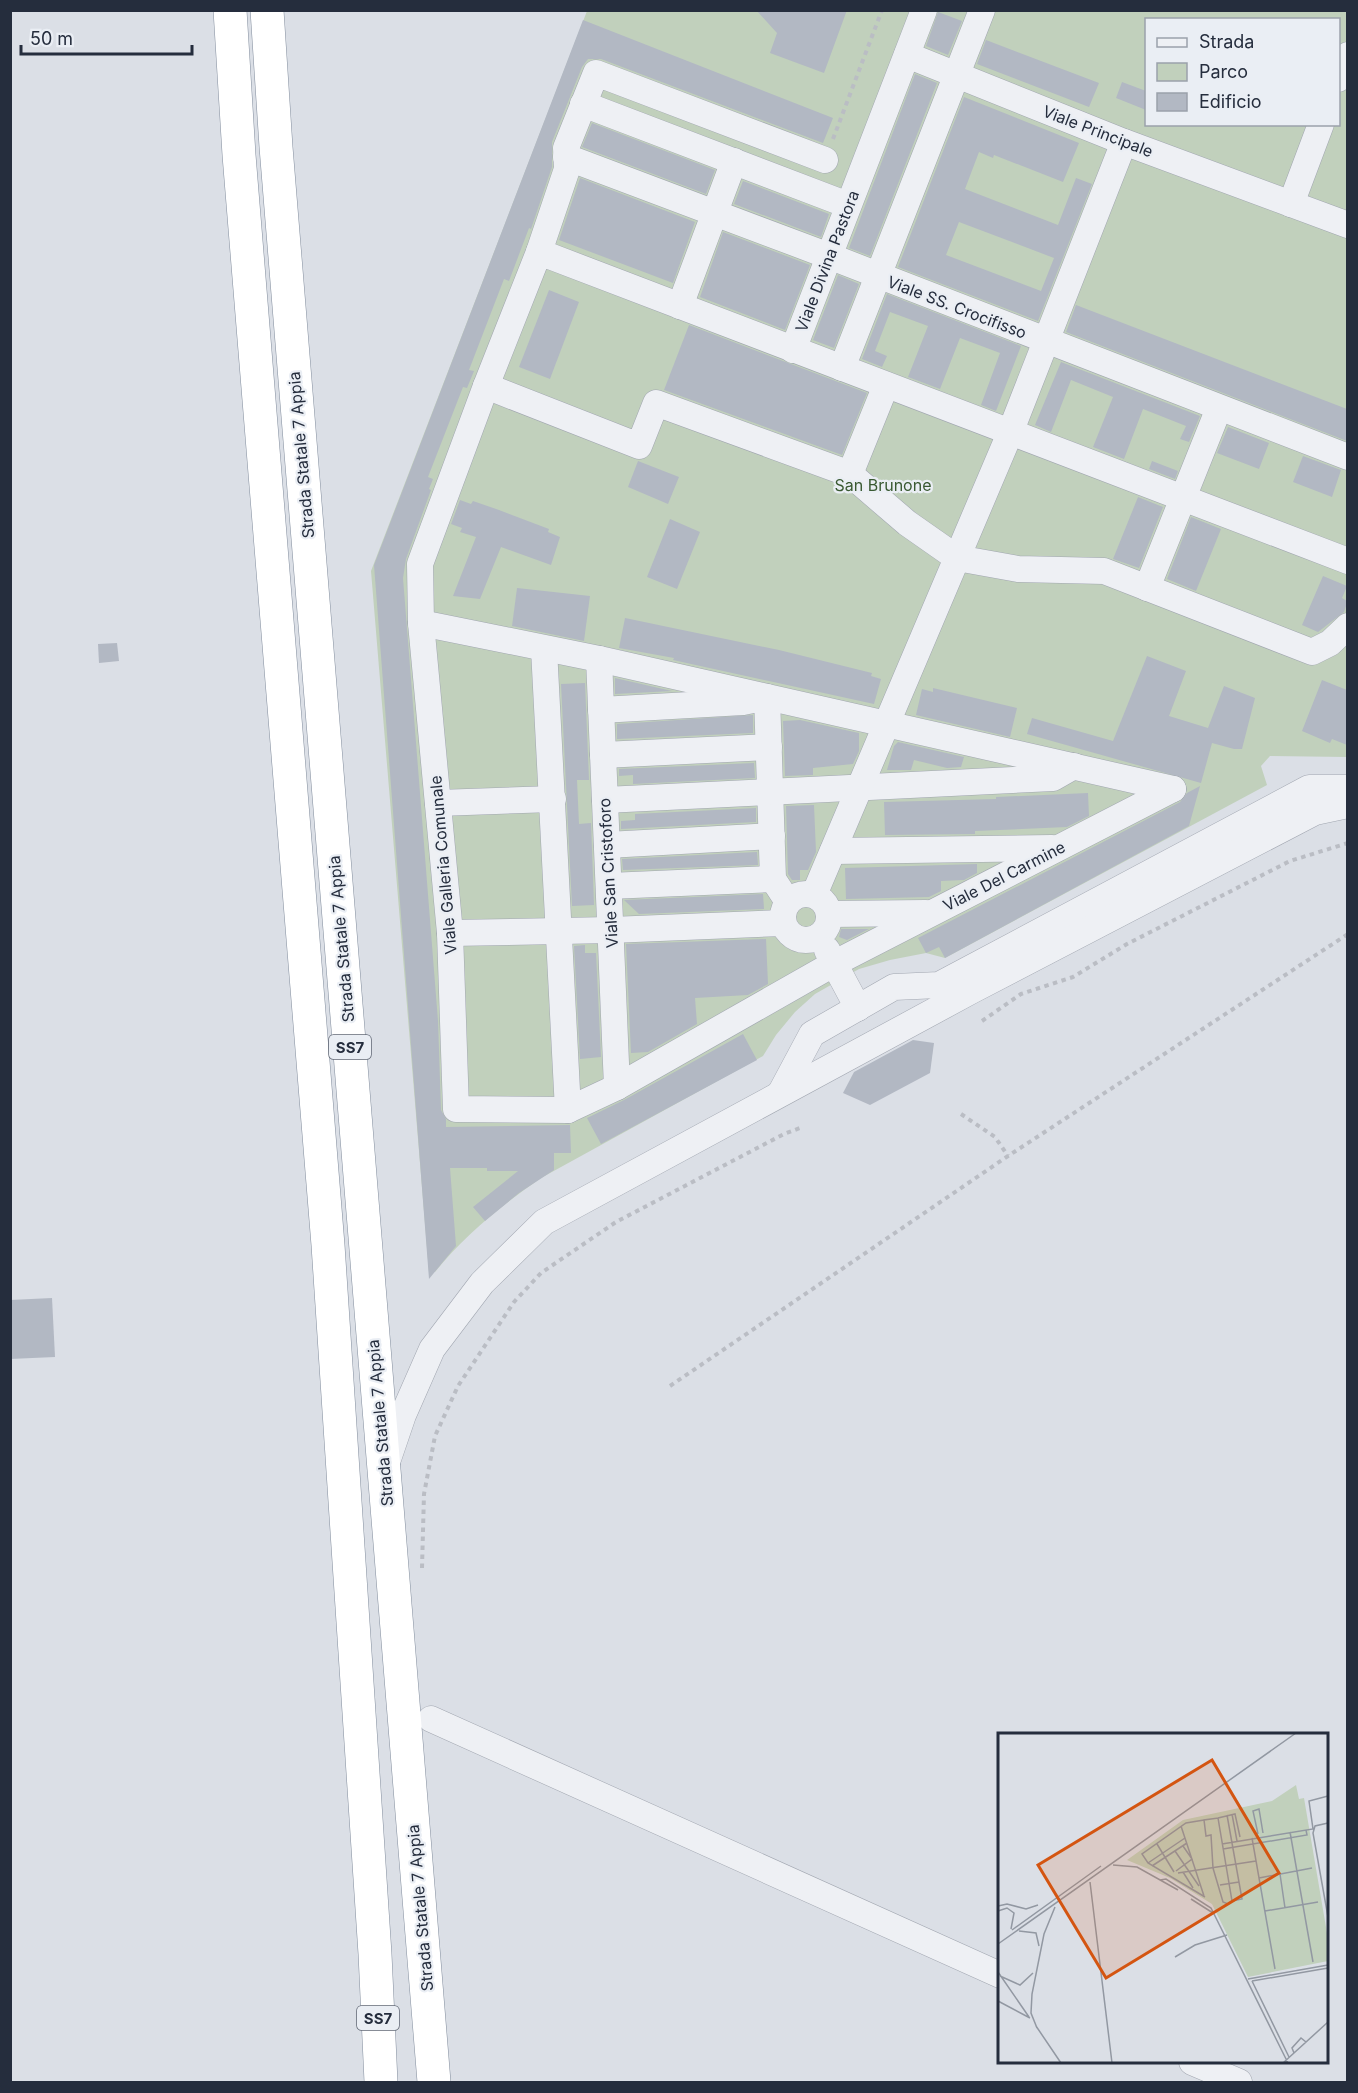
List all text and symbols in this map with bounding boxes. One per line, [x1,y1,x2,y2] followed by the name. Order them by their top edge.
[21,18,192,56] scale bar
[1145,18,1340,126] legend
[30,28,73,49] text: 50 m
[1199,31,1254,52] text: Strada
[1199,61,1248,82] text: Parco
[1199,91,1262,112] text: Edificio
[1040,101,1156,161] street label: Viale Principale
[791,187,863,335] street label: Viale Divina Pastora
[885,271,1029,343] street label: Viale SS. Crocifisso
[284,371,318,539] street label: Strada Statale 7 Appia
[835,475,931,495] park label: San Brunone
[425,775,461,955] street label: Viale Galleria Comunale
[594,798,622,948] street label: Viale San Cristoforo
[940,837,1068,915] street label: Viale Del Carmine
[324,855,358,1023] street label: Strada Statale 7 Appia
[329,1035,371,1059] road number: SS7
[363,1339,397,1507] street label: Strada Statale 7 Appia
[998,1733,1328,2063] inset map
[403,1824,437,1992] street label: Strada Statale 7 Appia
[357,2006,399,2030] road number: SS7

